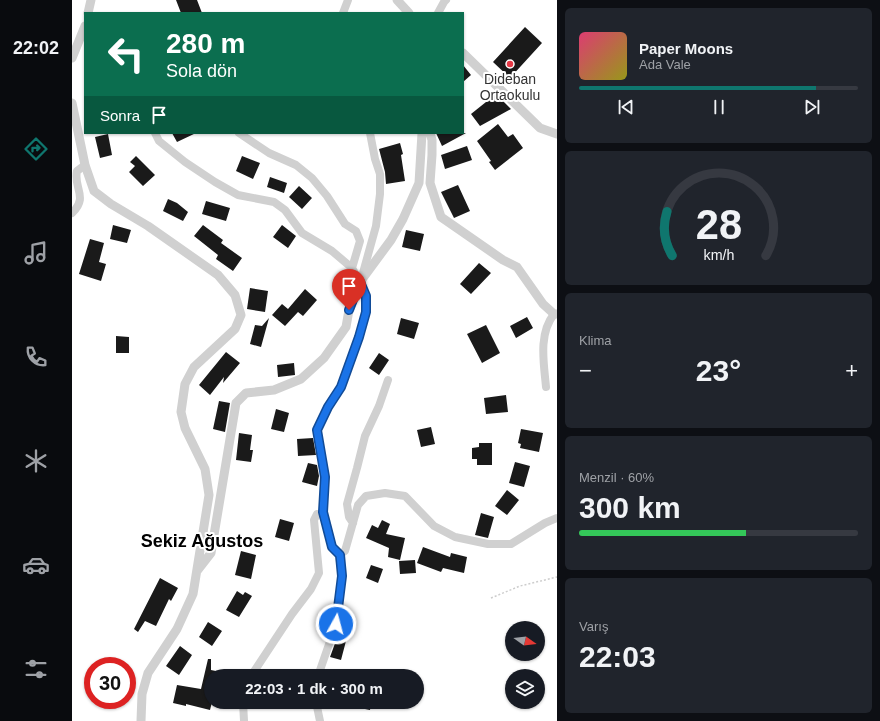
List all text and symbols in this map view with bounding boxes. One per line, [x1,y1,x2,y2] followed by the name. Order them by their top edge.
[100,28,152,80] icon: left
[166,28,245,59] text: 280 m
[13,38,59,58] text: 22:02
[639,40,733,57] text: Paper Moons
[639,57,691,72] text: Ada Vale
[505,59,515,69] marker: Dideban Ortaokulu
[166,61,237,81] text: Sola dön
[480,71,540,103] place label: Dideban Ortaokulu
[615,96,637,118] icon: previous
[708,96,730,118] icon: pause
[801,96,823,118] icon: next
[148,104,170,126] icon: arrive
[100,107,140,124] text: Sonra
[22,135,50,163] icon: directions
[695,201,742,248] text: 28
[22,239,50,267] icon: music
[703,246,734,262] text: km/h
[332,269,366,310] pin
[338,275,360,297] icon: arrive
[579,333,612,348] text: Klima
[22,343,50,371] icon: phone
[696,354,741,387] text: 23°
[579,358,592,383] text: −
[845,358,858,383] text: +
[22,447,50,475] icon: climate
[579,470,654,485] text: Menzil · 60%
[579,491,681,524] text: 300 km
[141,531,263,551] district label: Sekiz Ağustos
[22,551,50,579] icon: car
[315,603,357,645] position arrow
[579,619,608,634] text: Varış
[505,621,545,661] north arrow
[505,621,545,709] map controls
[579,640,656,673] text: 22:03
[22,655,50,683] icon: filters
[84,657,136,709] speed limit sign: 30
[505,669,545,709] button: layers
[245,680,383,697] text: 22:03 · 1 dk · 300 m

